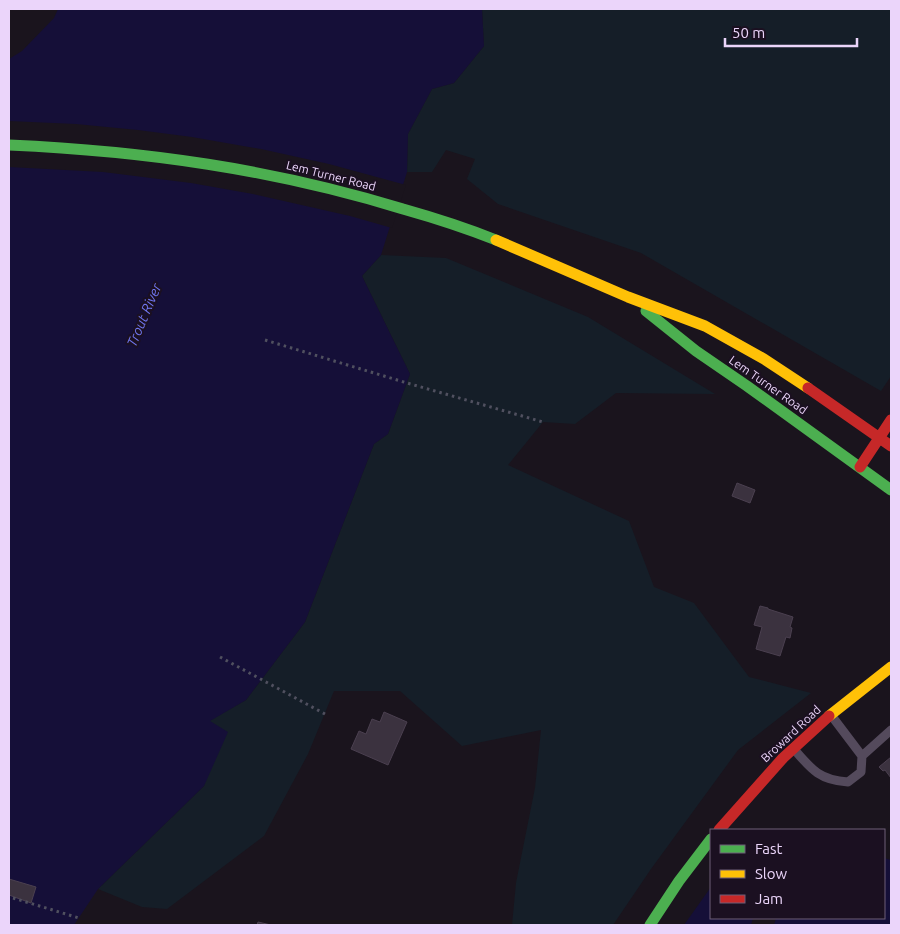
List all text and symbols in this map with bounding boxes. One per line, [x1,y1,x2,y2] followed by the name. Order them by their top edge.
[725,15,858,47] scale bar
[732,24,765,41] text: 50 m
[285,158,377,193] street label: Lem Turner Road
[123,280,165,349] water label: Trout River
[727,353,810,416] street label: Lem Turner Road
[758,703,823,765] street label: Broward Road
[710,829,885,919] legend
[755,840,783,857] text: Fast
[755,865,788,882] text: Slow
[755,890,783,907] text: Jam

